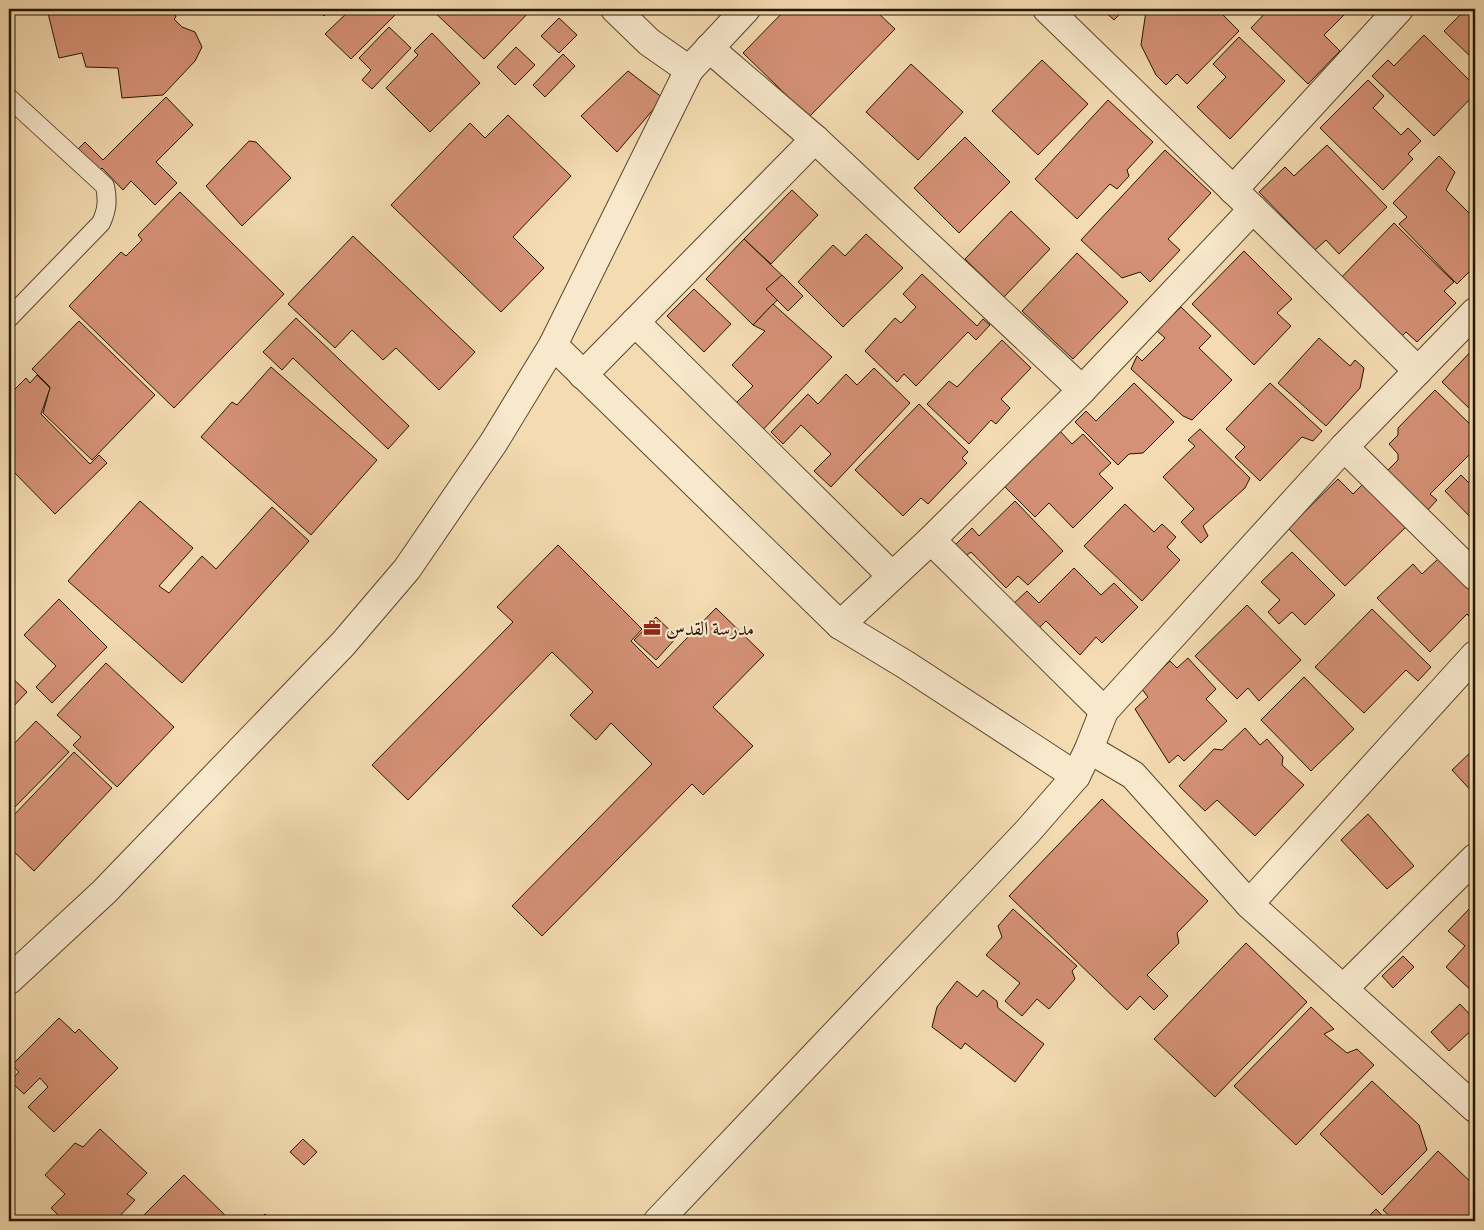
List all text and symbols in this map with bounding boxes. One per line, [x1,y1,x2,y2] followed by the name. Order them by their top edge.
[666,616,754,641] place label: مدرسة القدس
[642,618,662,638] office icon: مدرسة القدس

